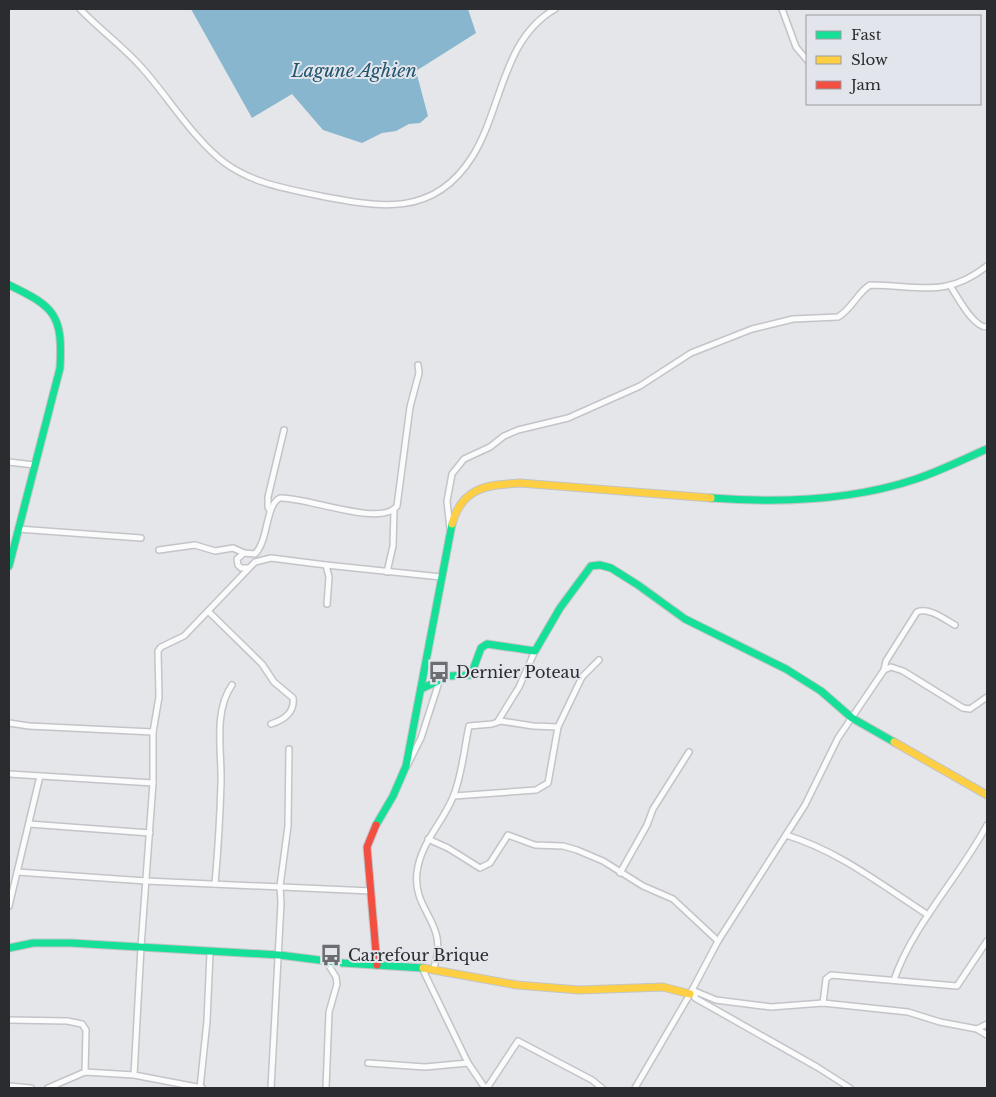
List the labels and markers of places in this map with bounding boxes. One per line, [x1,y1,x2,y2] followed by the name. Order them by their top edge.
[426,659,452,685] bus stop icon: Dernier Poteau
[456,662,580,682] place label: Dernier Poteau
[318,942,344,968] bus stop icon: Carrefour Brique
[348,945,489,965] place label: Carrefour Brique

